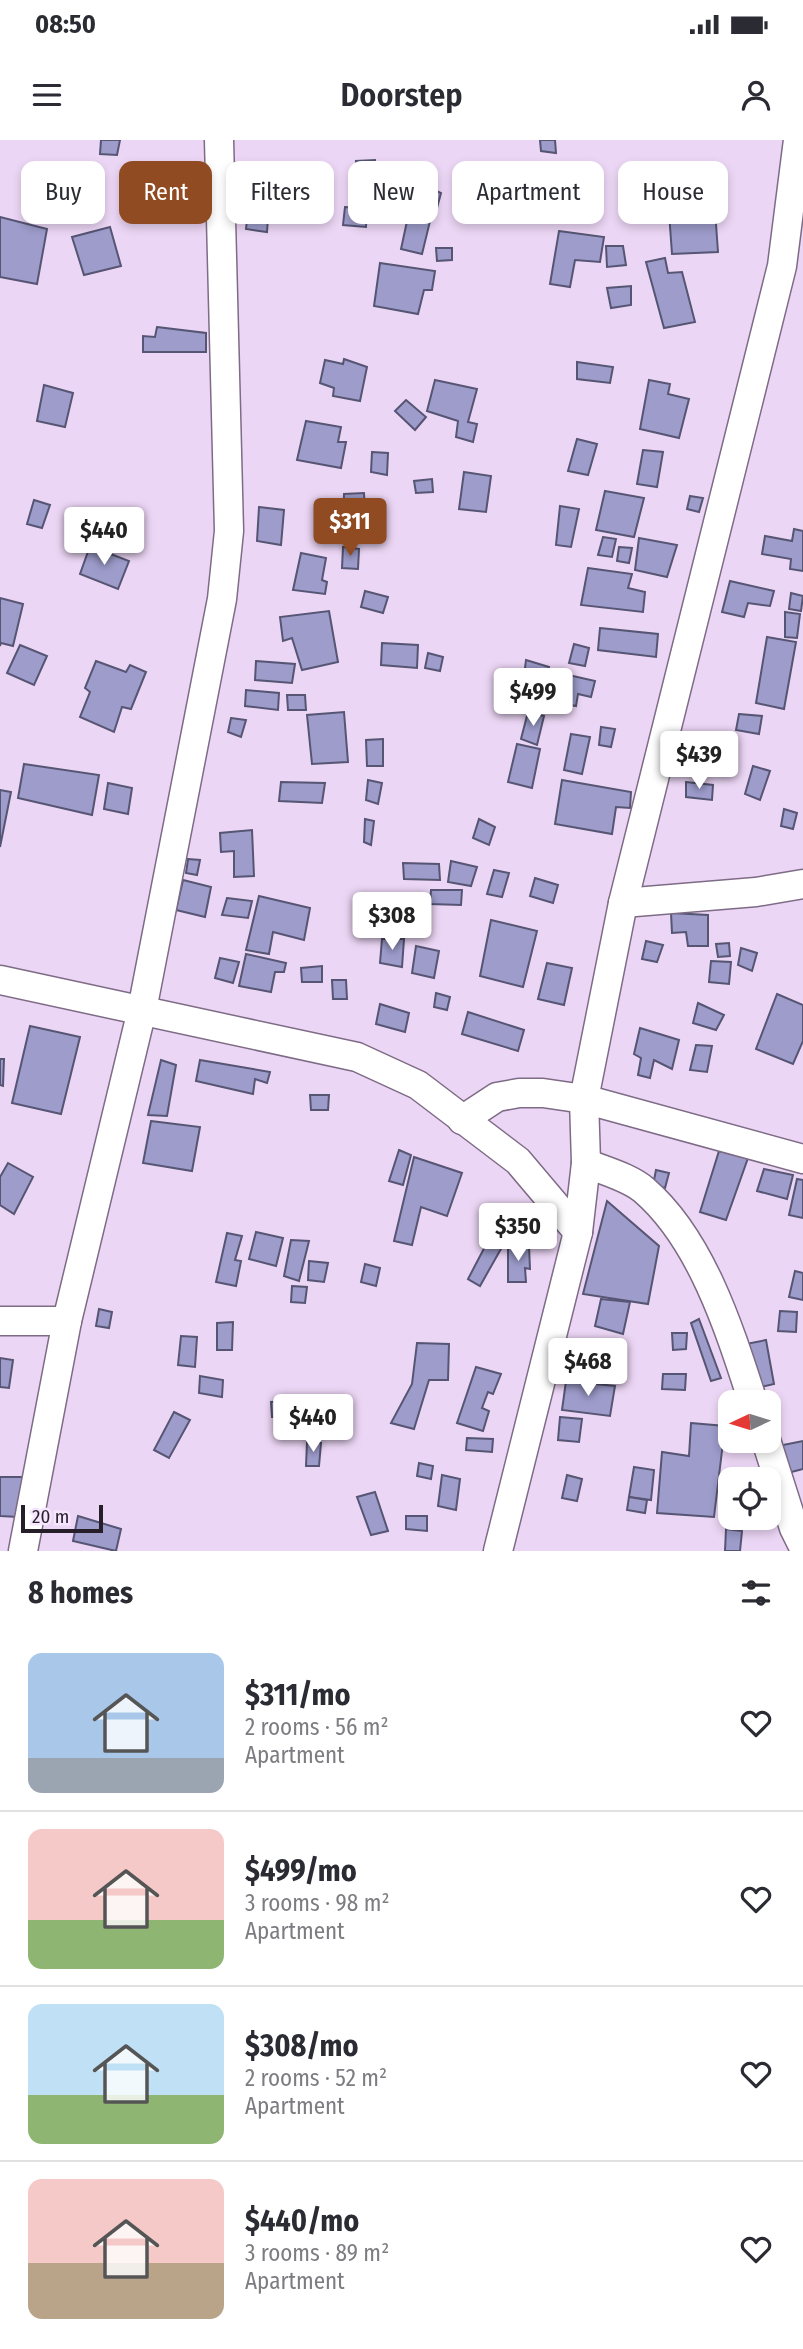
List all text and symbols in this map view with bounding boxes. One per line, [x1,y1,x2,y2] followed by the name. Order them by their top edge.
[35,9,96,40] text: 08:50
[28,76,66,114] icon: menu
[340,76,463,114] text: Doorstep
[737,76,775,114] icon: person
[21,161,105,224] chip: Buy
[119,161,212,224] chip: Rent
[226,161,334,224] chip: Filters
[348,161,438,224] chip: New
[452,161,604,224] chip: Apartment
[618,161,728,224] chip: House
[309,498,391,558] pin: $311
[330,507,370,535] text: $311
[63,508,145,567] pin: $440
[80,516,128,544] text: $440
[492,668,574,728] pin: $499
[510,677,556,705] text: $499
[658,732,740,791] pin: $439
[676,740,722,768] text: $439
[351,892,433,952] pin: $308
[368,901,416,929] text: $308
[477,1204,559,1263] pin: $350
[495,1212,541,1240] text: $350
[547,1338,629,1398] pin: $468
[564,1347,612,1375] text: $468
[718,1390,780,1452] north arrow
[718,1390,781,1530] map controls
[272,1394,354,1454] pin: $440
[289,1403,337,1431] text: $440
[718,1467,781,1530] button: locate
[21,1502,103,1534] scale bar
[32,1505,69,1528] text: 20 m
[737,1574,775,1612] icon: filters
[28,1575,133,1611] text: 8 homes
[245,1677,350,1713] text: $311/mo
[84,1681,168,1765] icon: home
[737,1704,775,1742] icon: heart
[245,1713,389,1741] text: 2 rooms · 56 m²
[245,1741,345,1769] text: Apartment
[245,1853,357,1889] text: $499/mo
[84,1857,168,1941] icon: home
[737,1880,775,1918] icon: heart
[245,1889,390,1917] text: 3 rooms · 98 m²
[245,1917,345,1945] text: Apartment
[245,2028,358,2064] text: $308/mo
[84,2032,168,2116] icon: home
[737,2055,775,2093] icon: heart
[245,2064,387,2092] text: 2 rooms · 52 m²
[245,2092,345,2120] text: Apartment
[245,2203,359,2239] text: $440/mo
[84,2207,168,2291] icon: home
[737,2230,775,2268] icon: heart
[245,2239,389,2267] text: 3 rooms · 89 m²
[245,2267,345,2295] text: Apartment

